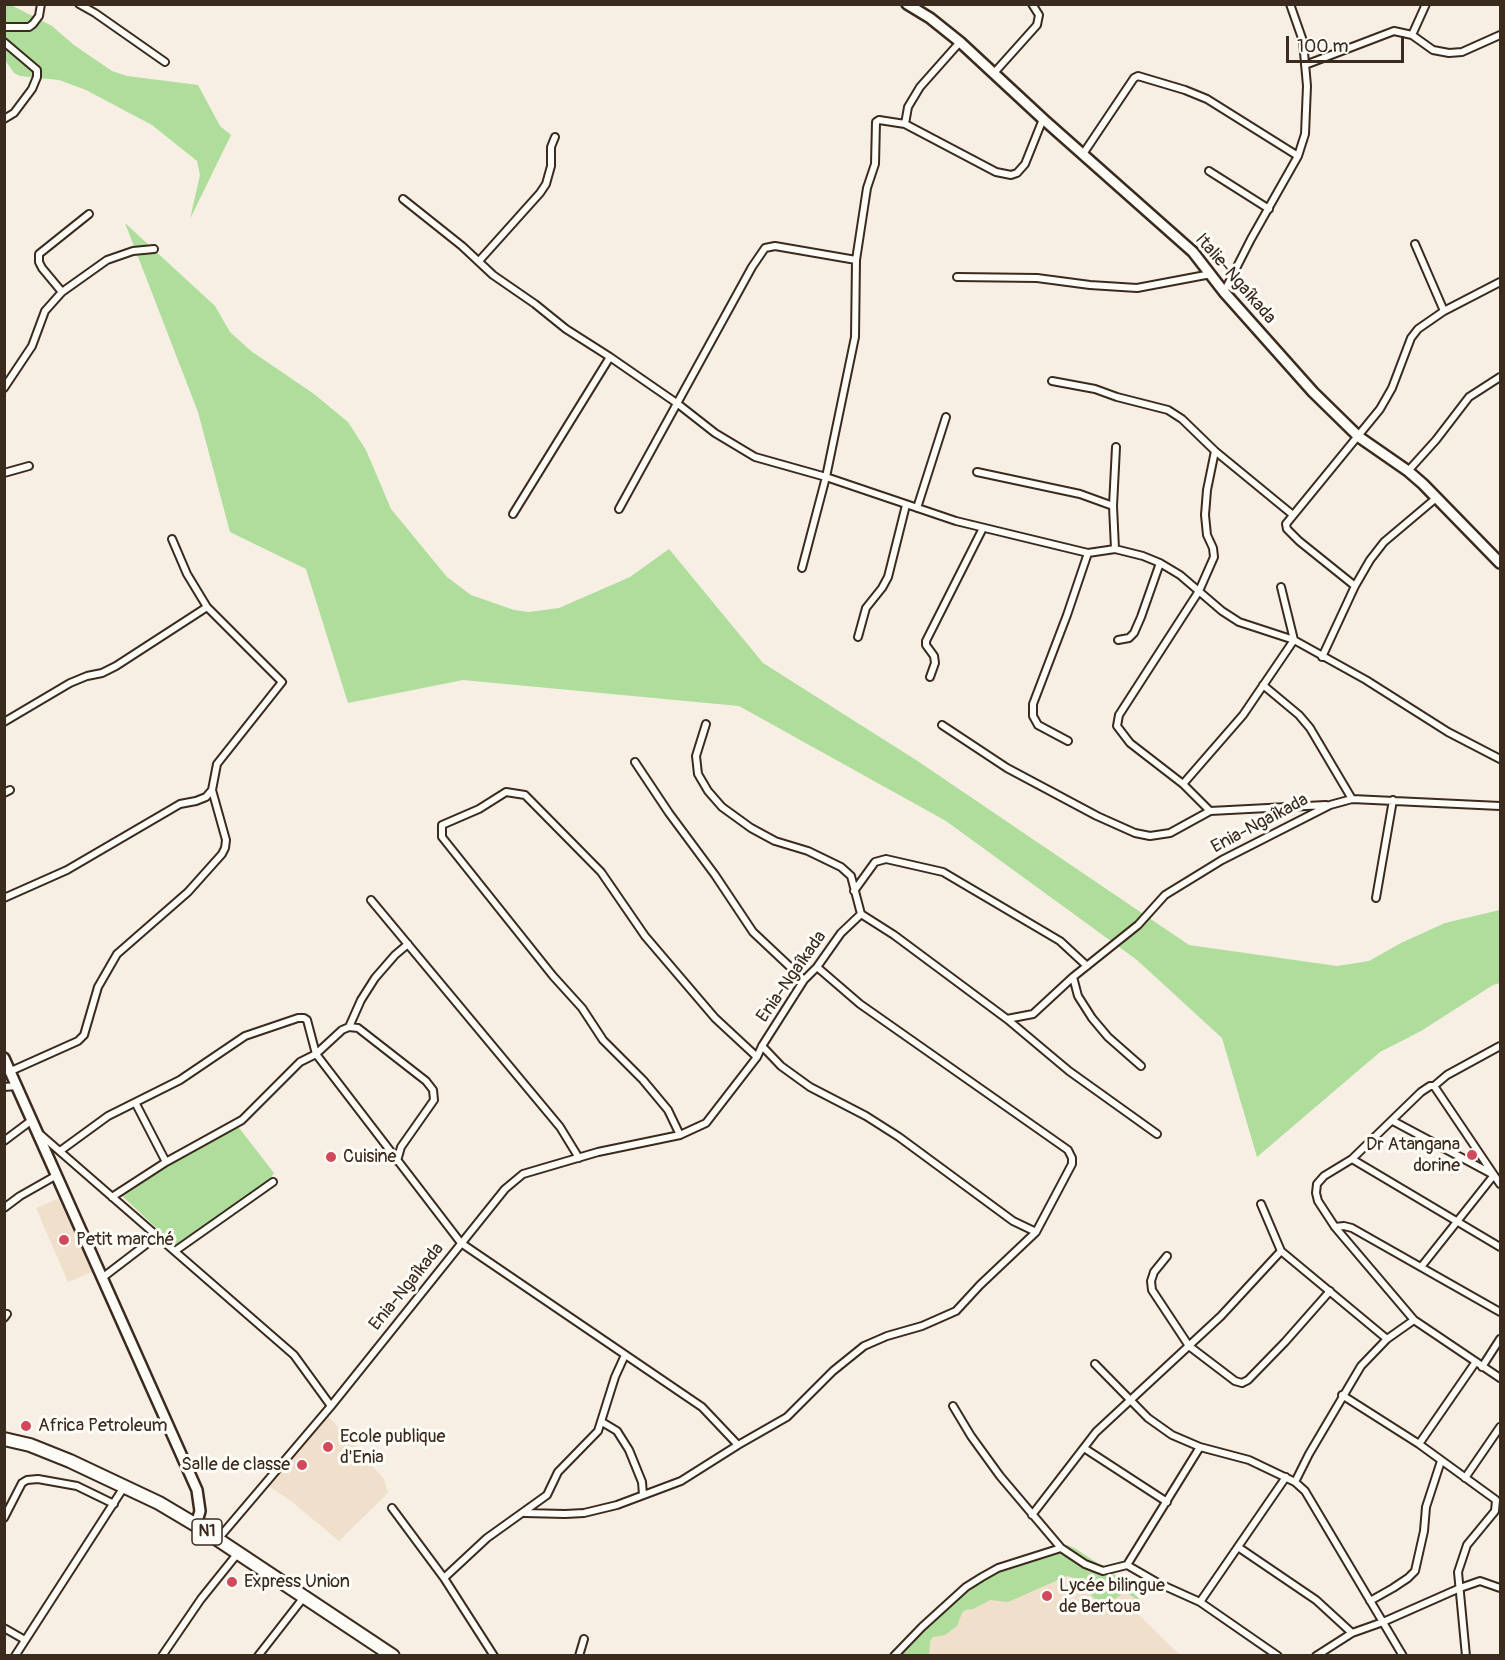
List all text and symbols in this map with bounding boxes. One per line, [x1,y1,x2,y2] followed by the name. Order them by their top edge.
[1289,24,1408,62] scale bar
[1297,35,1349,58] text: 100 m
[1190,229,1280,329] street label: Italie-Ngaîkada
[1208,789,1312,859] street label: Enia-Ngaîkada
[753,927,831,1027] street label: Enia-Ngaîkada
[1366,1134,1460,1176] place label: Dr Atangana dorine
[343,1146,396,1168] place label: Cuisine
[1465,1148,1479,1162] marker: Dr Atangana dorine
[324,1150,338,1164] marker: Cuisine
[76,1229,174,1251] place label: Petit marché
[57,1233,71,1247] marker: Petit marché
[365,1239,449,1335] street label: Enia-Ngaîkada
[38,1415,167,1437] place label: Africa Petroleum
[19,1419,33,1433] marker: Africa Petroleum
[340,1426,445,1468] place label: Ecole publique d'Enia
[321,1440,335,1454] marker: Ecole publique d'Enia
[181,1454,290,1476] place label: Salle de classe
[295,1458,309,1472] marker: Salle de classe
[192,1519,222,1545] road number: N1
[244,1571,350,1593] place label: Express Union
[225,1575,239,1589] marker: Express Union
[1059,1575,1165,1618] place label: Lycée bilingue de Bertoua
[1040,1589,1054,1603] marker: Lycée bilingue de Bertoua

